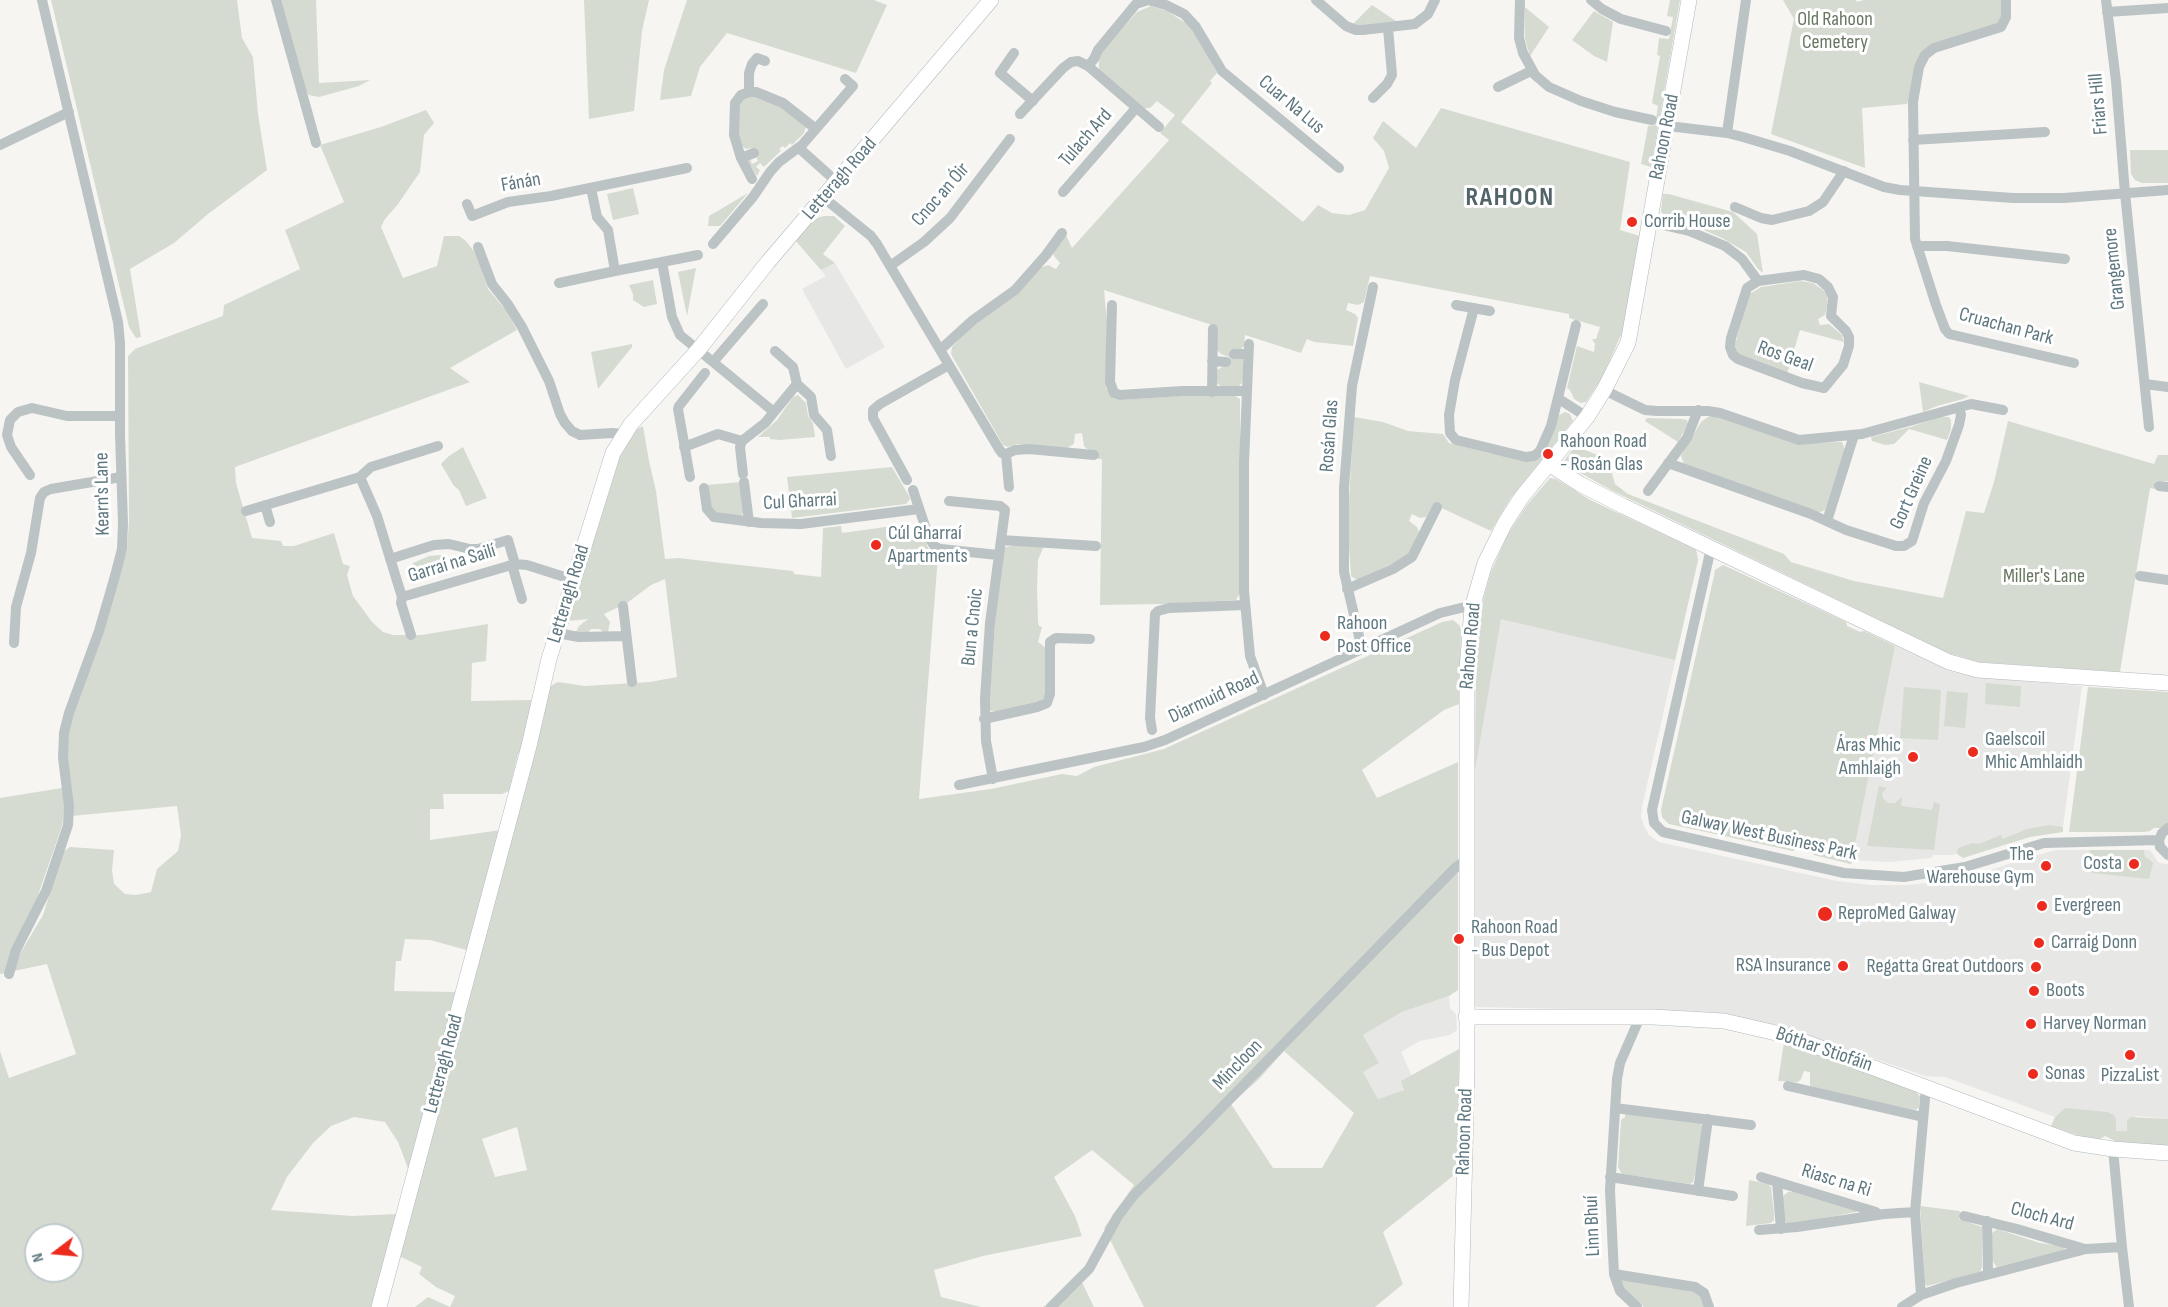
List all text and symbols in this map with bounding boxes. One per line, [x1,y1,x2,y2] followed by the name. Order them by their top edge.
[1797,8,1873,55] park label: Old Rahoon Cemetery
[1253,71,1329,139] street label: Cuar Na Lus
[2084,72,2114,136] street label: Friars Hill
[1645,92,1685,182] street label: Rahoon Road
[1054,104,1118,172] street label: Tulach Ard
[798,133,882,225] street label: Letteragh Road
[907,158,975,232] street label: Cnoc an Óir
[499,168,543,198] street label: Fánán
[1465,182,1555,214] district label: RAHOON
[1644,210,1731,234] place label: Corrib House
[1625,215,1639,229] marker: Corrib House
[2099,227,2131,311] street label: Grangemore
[1956,303,2056,351] street label: Cruachan Park
[1754,336,1816,378] street label: Ros Geal
[1316,399,1344,473] street label: Rosán Glas
[1560,430,1647,477] place label: Rahoon Road - Rosán Glas
[1541,447,1555,461] marker: Rahoon Road - Rosán Glas
[90,452,116,536] street label: Kearn's Lane
[1885,453,1939,533] street label: Gort Greine
[763,488,837,516] street label: Cul Gharrai
[888,522,968,569] place label: Cúl Gharraí Apartments
[869,538,883,552] marker: Cúl Gharraí Apartments
[405,539,499,589] street label: Garraí na Sailí
[543,542,595,646] street label: Letteragh Road
[2003,565,2085,589] park label: Miller's Lane
[957,587,989,667] street label: Bun a Cnoic
[1455,602,1487,690] street label: Rahoon Road
[1337,612,1411,659] place label: Rahoon Post Office
[1318,629,1332,643] marker: Rahoon Post Office
[1165,667,1263,729] street label: Diarmuid Road
[1985,728,2083,775] place label: Gaelscoil Mhic Amhlaidh
[1836,734,1901,781] place label: Áras Mhic Amhlaigh
[1966,745,1980,759] marker: Gaelscoil Mhic Amhlaidh
[1906,750,1920,764] marker: Áras Mhic Amhlaigh
[1679,806,1859,866] street label: Galway West Business Park
[1926,843,2034,890] place label: The Warehouse Gym
[2083,852,2122,876] place label: Costa
[2127,857,2141,871] marker: Costa
[2039,859,2053,873] marker: The Warehouse Gym
[2054,894,2121,918] place label: Evergreen
[2035,899,2049,913] marker: Evergreen
[1838,902,1956,926] place label: ReproMed Galway
[1816,905,1834,923] marker: ReproMed Galway
[1471,916,1558,963] place label: Rahoon Road - Bus Depot
[2051,931,2137,955] place label: Carraig Donn
[1452,932,1466,946] marker: Rahoon Road - Bus Depot
[2032,936,2046,950] marker: Carraig Donn
[1736,954,1831,978] place label: RSA Insurance
[1866,955,2024,979] place label: Regatta Great Outdoors
[1836,959,1850,973] marker: RSA Insurance
[2029,960,2043,974] marker: Regatta Great Outdoors
[2046,979,2085,1003] place label: Boots
[2027,984,2041,998] marker: Boots
[419,1012,469,1116] street label: Letteragh Road
[2043,1012,2146,1036] place label: Harvey Norman
[2024,1017,2038,1031] marker: Harvey Norman
[1773,1022,1875,1078] street label: Bóthar Stiofáin
[1208,1035,1268,1095] street label: Mincloon
[2123,1048,2137,1062] marker: PizzaList
[2045,1062,2085,1086] place label: Sonas
[2101,1064,2159,1088] place label: PizzaList
[2026,1067,2040,1081] marker: Sonas
[1451,1088,1479,1176] street label: Rahoon Road
[1798,1159,1874,1203] street label: Riasc na Ri
[1580,1195,1606,1257] street label: Linn Bhuí
[2008,1197,2076,1237] street label: Cloch Ard
[24,1223,84,1283] north arrow
[28,1251,48,1264] text: N

